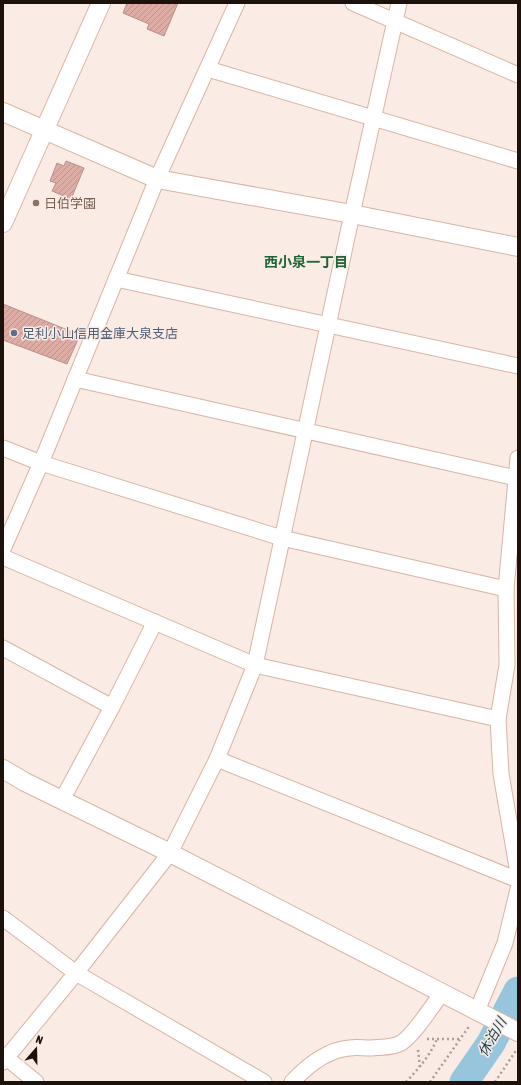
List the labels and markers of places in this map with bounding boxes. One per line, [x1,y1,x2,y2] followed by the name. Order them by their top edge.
[44,196,96,211] place label: 日伯学園
[31,198,41,208] marker: 日伯学園
[22,326,178,341] place label: 足利小山信用金庫大泉支店
[9,328,19,338] marker: 足利小山信用金庫大泉支店

